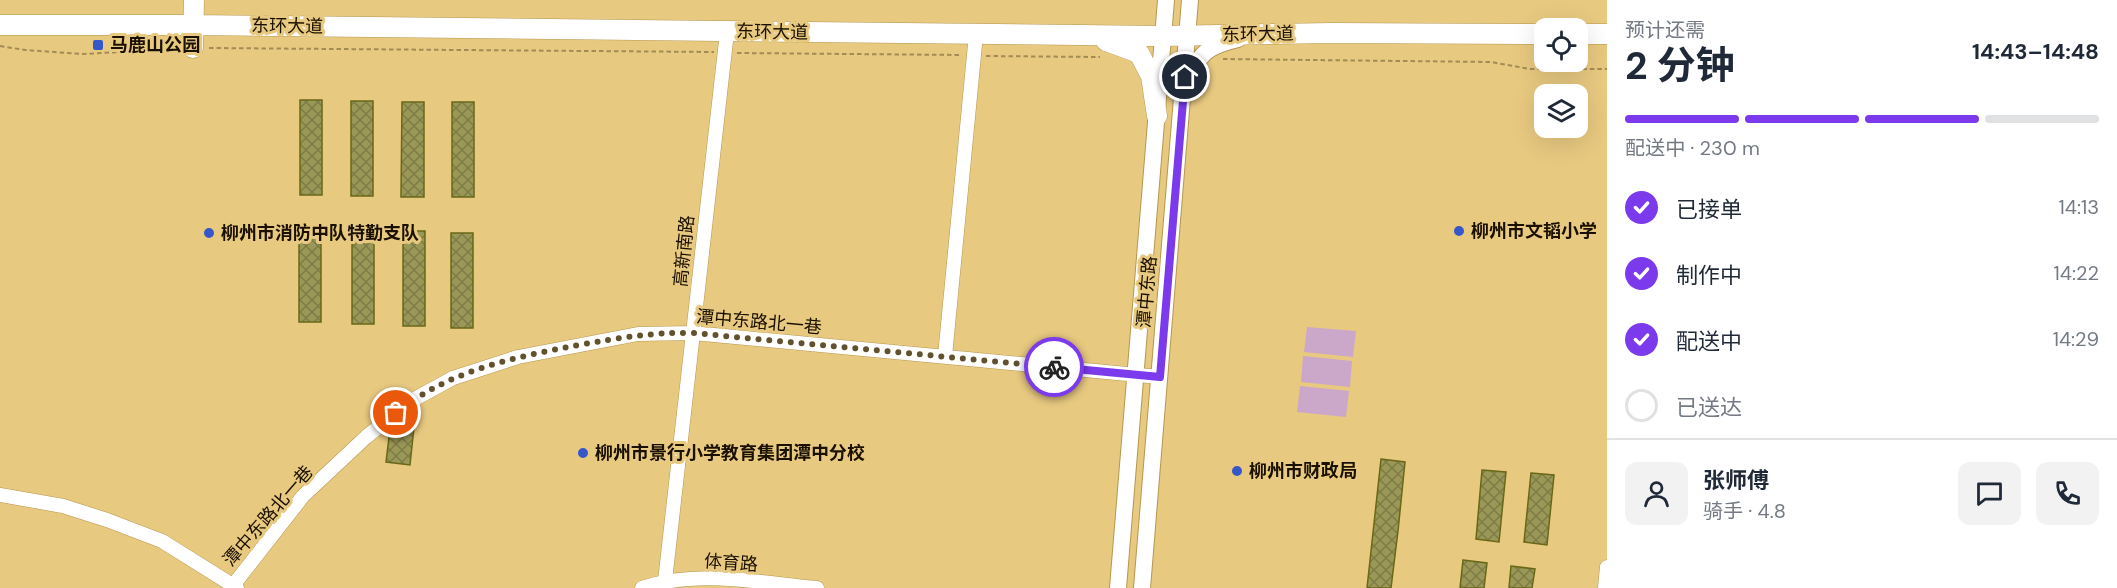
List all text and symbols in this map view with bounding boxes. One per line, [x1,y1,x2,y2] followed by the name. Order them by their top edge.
[251,13,323,39] street label: 东环大道
[1625,17,1705,43] text: 预计还需
[1534,18,1588,138] map controls
[1534,18,1588,72] button: locate
[736,19,808,45] street label: 东环大道
[1222,21,1294,47] street label: 东环大道
[110,33,200,57] place label: 马鹿山公园
[1972,37,2099,66] text: 14:43–14:48
[91,38,105,52] marker: 马鹿山公园
[1625,40,1735,91] text: 2 分钟
[1159,51,1210,102] pin
[1168,60,1201,93] icon: home
[1534,84,1588,138] button: layers
[1625,135,1760,161] text: 配送中 · 230 m
[1625,191,1658,224] icon: check
[2059,194,2099,220] text: 14:13
[1676,195,1742,224] text: 已接单
[668,214,700,288] street label: 高新南路
[1471,219,1597,243] place label: 柳州市文韬小学
[221,221,419,245] place label: 柳州市消防中队特勤支队
[1452,224,1466,238] marker: 柳州市文韬小学
[202,226,216,240] marker: 柳州市消防中队特勤支队
[1132,255,1162,329] street label: 潭中东路
[1625,257,1658,290] icon: check
[2054,260,2099,286] text: 14:22
[1676,261,1742,290] text: 制作中
[695,305,823,339] street label: 潭中东路北一巷
[1625,323,1658,356] icon: check
[2053,326,2099,352] text: 14:29
[1676,327,1742,356] text: 配送中
[1024,337,1084,397] courier
[1038,351,1071,384] icon: bike
[370,387,421,438] pin
[1676,393,1742,422] text: 已送达
[379,396,412,429] icon: bag
[595,441,865,465] place label: 柳州市景行小学教育集团潭中分校
[576,446,590,460] marker: 柳州市景行小学教育集团潭中分校
[1249,459,1357,483] place label: 柳州市财政局
[218,461,318,571] street label: 潭中东路北一巷
[1625,462,1688,525] button: person
[1958,462,2021,525] button: chat
[2036,462,2099,525] button: phone
[1230,464,1244,478] marker: 柳州市财政局
[1703,466,1769,495] text: 张师傅
[1703,498,1786,524] text: 骑手 · 4.8
[703,549,759,577] street label: 体育路

